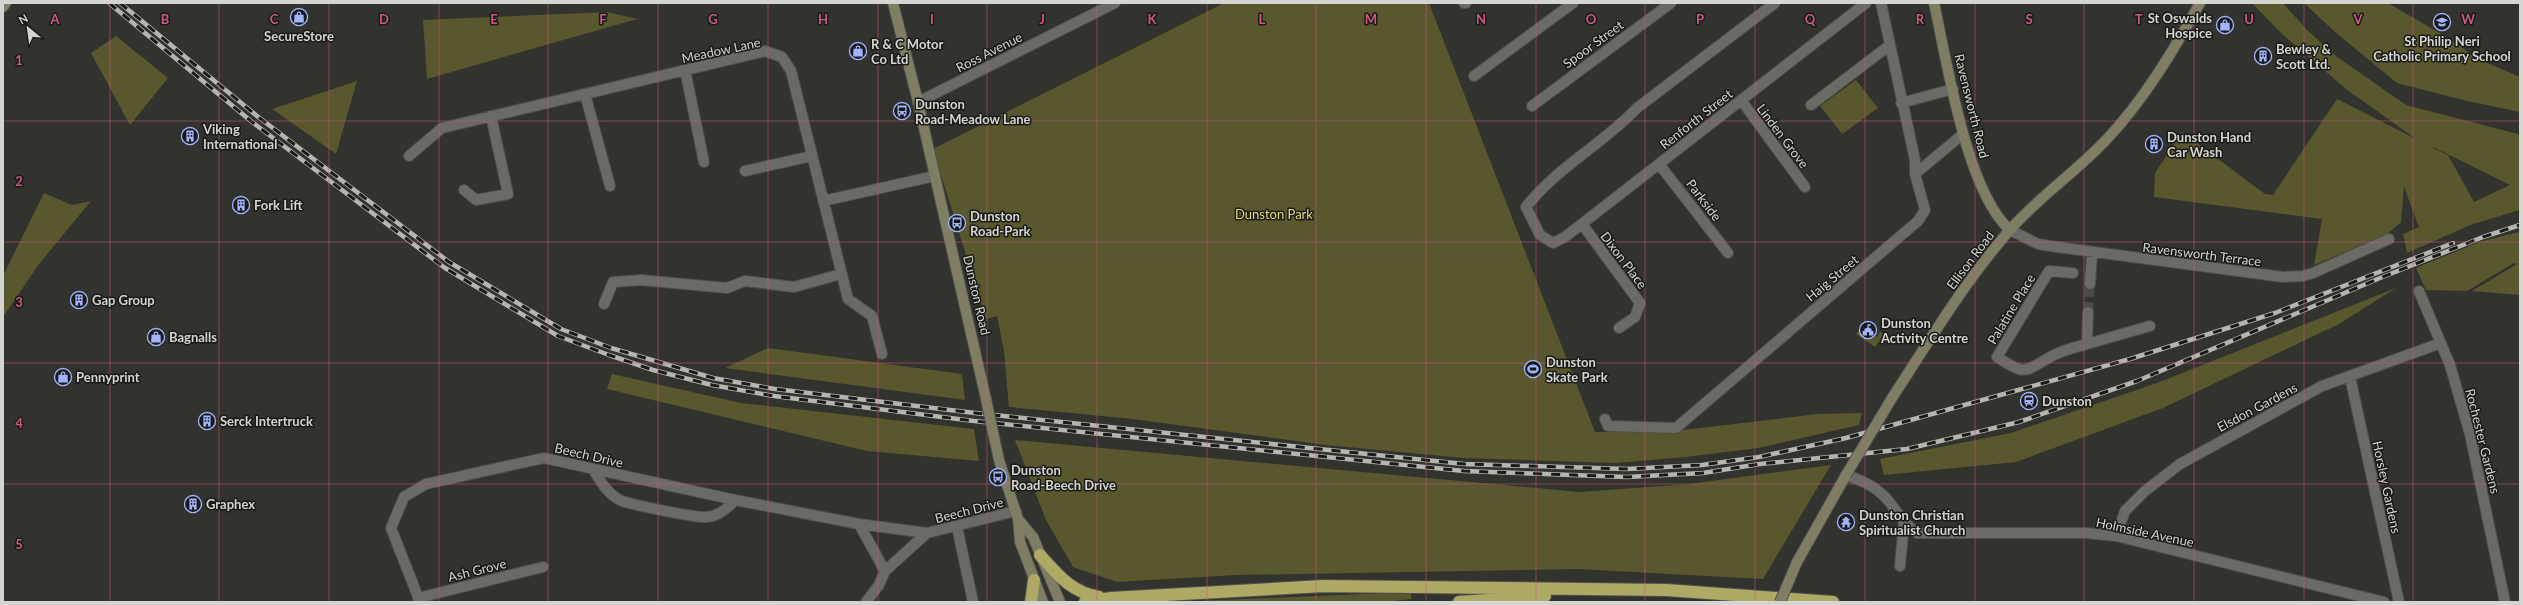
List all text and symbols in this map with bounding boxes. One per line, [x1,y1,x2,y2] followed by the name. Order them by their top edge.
[289,7,309,27] shop icon: SecureStore
[8,8,48,48] north arrow
[2148,10,2212,41] place label: St Oswalds Hospice
[16,11,30,27] text: N
[49,11,60,27] text: A
[161,11,170,27] text: B
[270,11,279,27] text: C
[379,11,389,27] text: D
[490,11,498,27] text: E
[599,11,607,27] text: F
[708,11,718,27] text: G
[818,11,828,27] text: H
[930,11,934,27] text: I
[1039,11,1045,27] text: J
[1148,11,1158,27] text: K
[1259,11,1266,27] text: L
[1365,11,1377,27] text: M
[1476,11,1486,27] text: N
[1586,11,1597,27] text: O
[1696,11,1704,27] text: P
[1805,11,1816,27] text: Q
[1916,11,1925,27] text: R
[2025,11,2033,27] text: S
[2135,11,2143,27] text: T
[2244,11,2254,27] text: U
[2352,11,2363,27] text: V
[2461,11,2475,27] text: W
[2432,12,2452,32] school or university icon: St Philip Neri Catholic Primary School
[2215,15,2235,35] shop icon: St Oswalds Hospice
[1560,16,1627,71] street label: Spoor Street
[264,28,334,44] place label: SecureStore
[953,28,1025,76] street label: Ross Avenue
[2373,33,2511,64] place label: St Philip Neri Catholic Primary School
[680,34,762,66] street label: Meadow Lane
[871,36,944,67] place label: R & C Motor Co Ltd
[848,41,868,61] shop icon: R & C Motor Co Ltd
[2276,41,2331,72] place label: Bewley & Scott Ltd.
[2253,46,2273,66] building icon: Bewley & Scott Ltd.
[15,52,23,68] text: 1
[1951,52,1993,160] street label: Ravensworth Road
[1657,86,1736,152] street label: Renforth Street
[915,96,1031,127] place label: Dunston Road-Meadow Lane
[892,101,912,121] bus stop icon: Dunston Road-Meadow Lane
[1754,101,1812,171] street label: Linden Grove
[202,121,277,152] place label: Viking International
[180,126,200,146] building icon: Viking International
[2167,129,2251,160] place label: Dunston Hand Car Wash
[2144,134,2164,154] building icon: Dunston Hand Car Wash
[15,173,23,189] text: 2
[1683,176,1725,224] street label: Parkside
[231,195,251,215] building icon: Fork Lift
[254,197,303,213] place label: Fork Lift
[1235,206,1313,222] park label: Dunston Park
[970,208,1031,239] place label: Dunston Road-Park
[947,213,967,233] bus stop icon: Dunston Road-Park
[1597,228,1651,292] street label: Dixon Place
[1943,228,1997,292] street label: Ellison Road
[2142,239,2262,269] street label: Ravensworth Terrace
[1802,251,1862,305] street label: Haig Street
[960,254,994,336] street label: Dunston Road
[1984,271,2038,347] street label: Palatine Place
[69,290,89,310] building icon: Gap Group
[92,292,155,308] place label: Gap Group
[15,294,23,310] text: 3
[1880,315,1968,346] place label: Dunston Activity Centre
[1858,320,1878,340] public building icon: Dunston Activity Centre
[146,327,166,347] shop icon: Bagnalls
[169,329,217,345] place label: Bagnalls
[1546,354,1608,385] place label: Dunston Skate Park
[1523,359,1543,379] sports icon: Dunston Skate Park
[53,367,73,387] shop icon: Pennyprint
[76,369,140,385] place label: Pennyprint
[2214,379,2300,435] street label: Elsdon Gardens
[2462,387,2504,496] street label: Rochester Gardens
[2019,391,2039,411] station icon: Dunston
[2042,393,2092,409] place label: Dunston
[197,411,217,431] building icon: Serck Intertruck
[220,413,313,429] place label: Serck Intertruck
[15,415,23,431] text: 4
[553,439,625,471] street label: Beech Drive
[2369,439,2405,535] street label: Horsley Gardens
[1011,462,1116,493] place label: Dunston Road-Beech Drive
[988,467,1008,487] bus stop icon: Dunston Road-Beech Drive
[183,494,203,514] building icon: Graphex
[933,494,1005,526] street label: Beech Drive
[206,496,255,512] place label: Graphex
[1859,507,1965,538] place label: Dunston Christian Spiritualist Church
[1836,512,1856,532] temple icon: Dunston Christian Spiritualist Church
[2095,514,2196,550] street label: Holmside Avenue
[15,536,23,552] text: 5
[446,555,508,585] street label: Ash Grove

